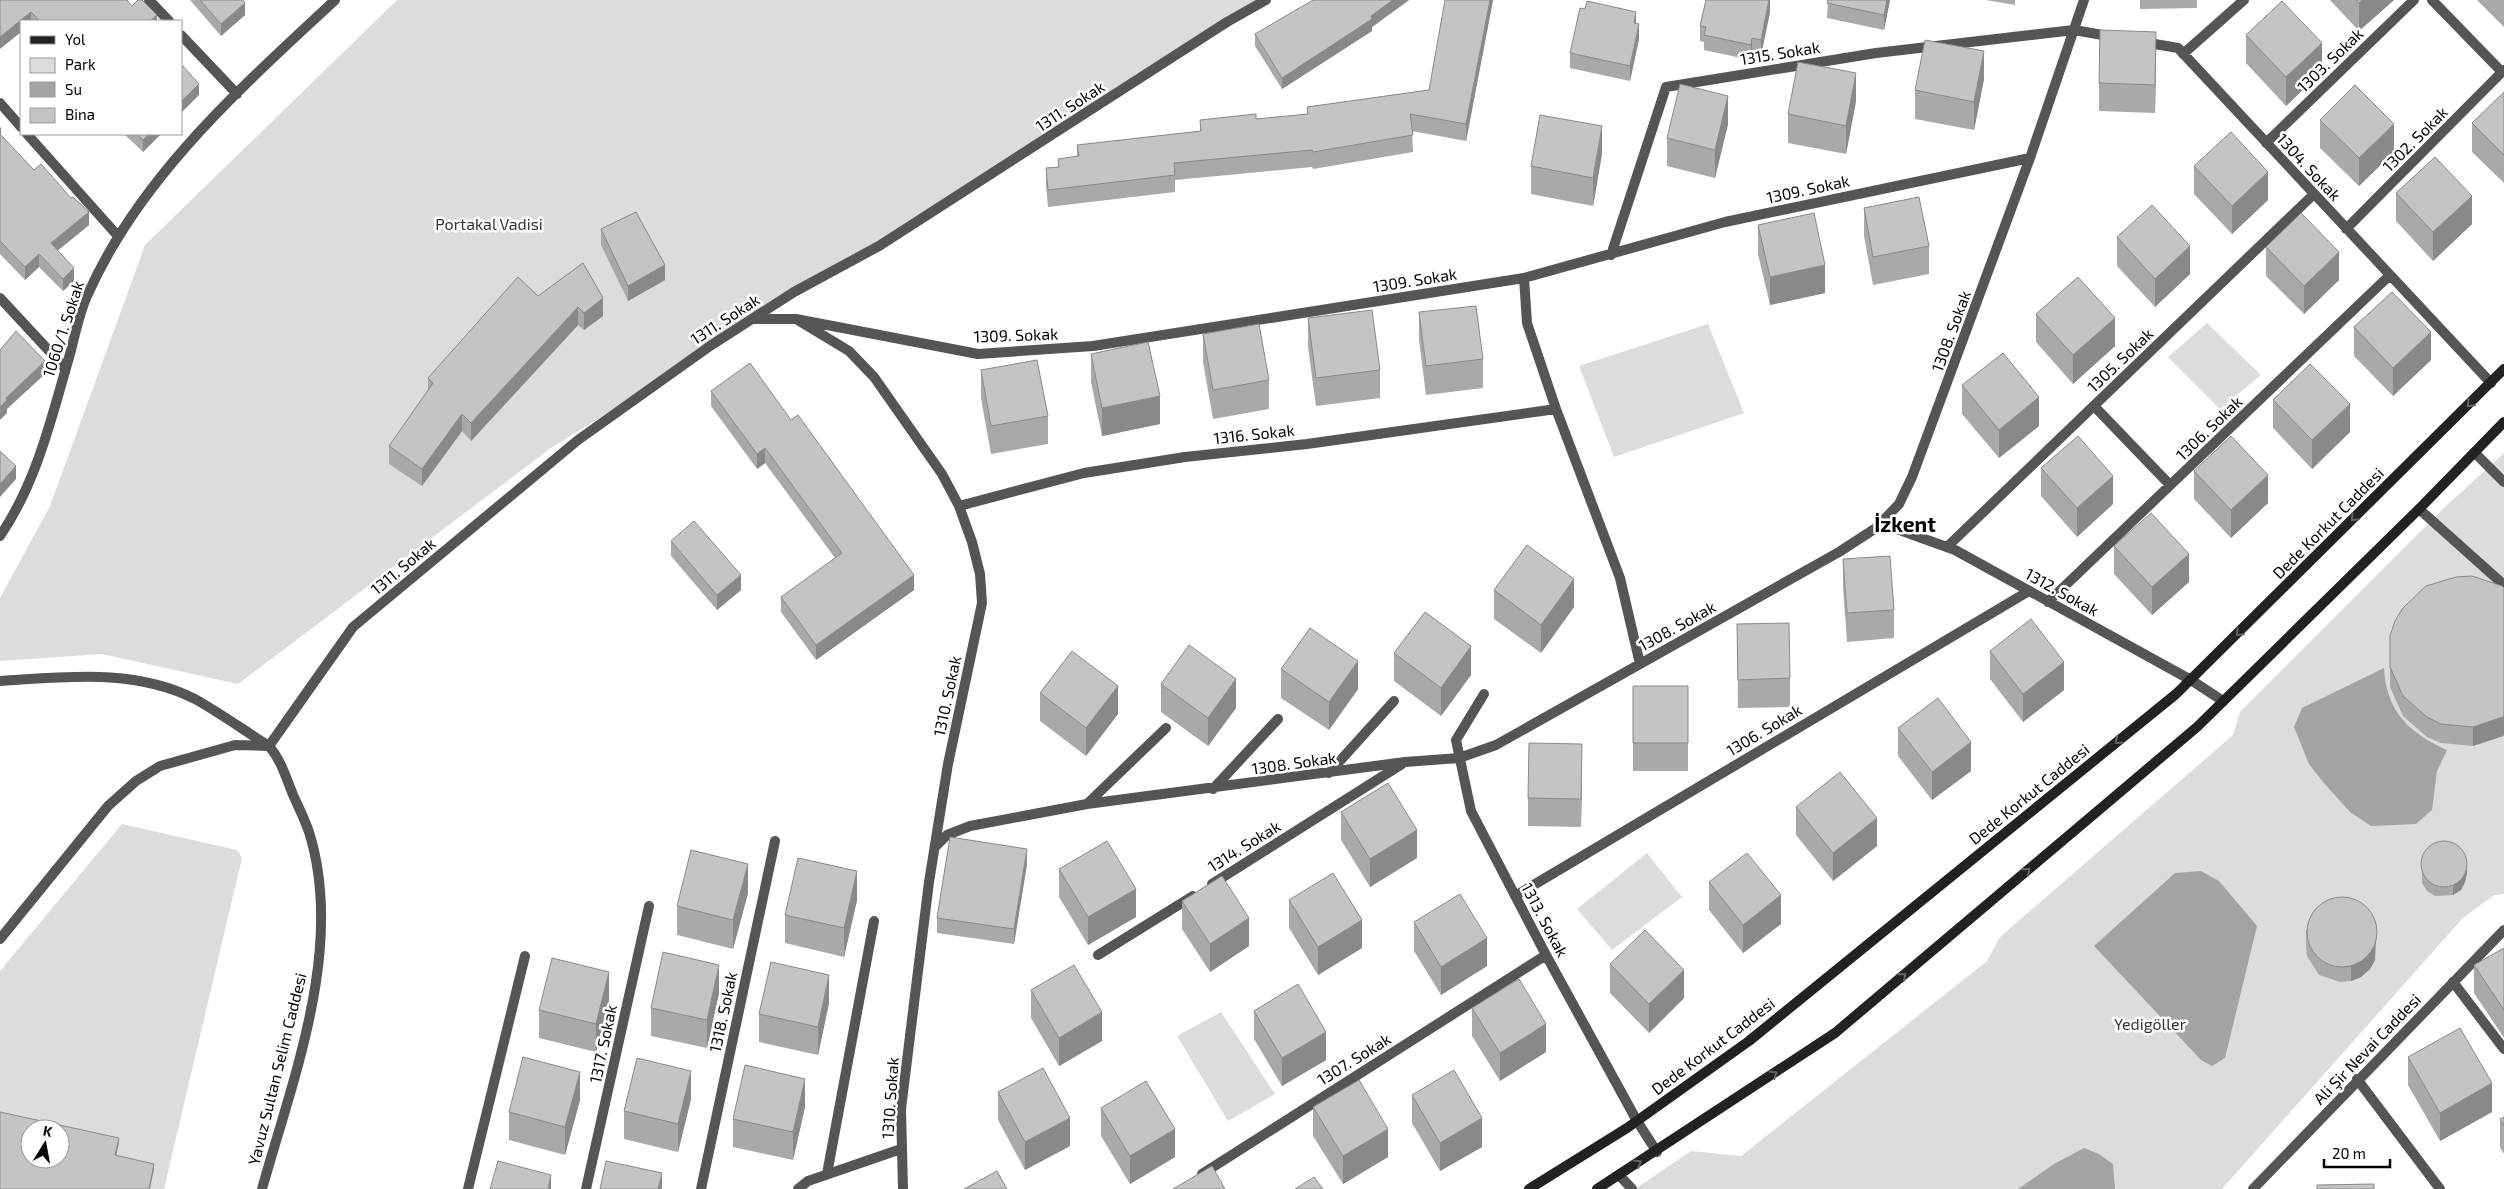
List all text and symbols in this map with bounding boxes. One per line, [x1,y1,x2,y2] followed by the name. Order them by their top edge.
[20,20,182,135] legend
[2293,24,2367,96] street label: 1303. Sokak
[65,30,86,48] text: Yol
[1739,37,1821,68] street label: 1315. Sokak
[65,55,96,73] text: Park
[1032,76,1108,135] street label: 1311. Sokak
[65,80,82,98] text: Su
[2378,102,2451,175] street label: 1302. Sokak
[65,105,95,123] text: Bina
[2273,129,2345,204] street label: 1304. Sokak
[1765,170,1851,207] street label: 1309. Sokak
[435,214,543,233] park label: Portakal Vadisi
[1372,264,1458,295] street label: 1309. Sokak
[38,278,87,379] street label: 1060/1. Sokak
[1927,288,1974,374] street label: 1308. Sokak
[687,289,763,348] street label: 1311. Sokak
[973,324,1059,345] street label: 1309. Sokak
[2083,324,2156,396] street label: 1305. Sokak
[2172,391,2246,464] street label: 1306. Sokak
[2466,398,2475,407] one-way arrow
[1213,420,1295,447] street label: 1316. Sokak
[2268,463,2387,582] street label: Dede Korkut Caddesi
[1874,511,1936,536] district label: İzkent
[2351,512,2360,521] one-way arrow
[367,533,439,598] street label: 1311. Sokak
[2022,564,2102,620] street label: 1312. Sokak
[1635,597,1719,654] street label: 1308. Sokak
[2235,627,2244,636] one-way arrow
[929,654,964,738] street label: 1310. Sokak
[1723,700,1805,759] street label: 1306. Sokak
[2115,736,2124,744] one-way arrow
[1965,739,2093,848] street label: Dede Korkut Caddesi
[1251,747,1337,778] street label: 1308. Sokak
[1204,816,1283,875] street label: 1314. Sokak
[2021,868,2030,876] one-way arrow
[1518,880,1573,960] street label: 1313. Sokak
[705,970,740,1054] street label: 1318. Sokak
[243,971,310,1167] street label: Yavuz Sultan Selim Caddesi
[1897,972,1906,981] one-way arrow
[2309,989,2425,1109] street label: Ali Şir Nevai Caddesi
[1647,993,1778,1098] street label: Dede Korkut Caddesi
[585,1003,620,1085] street label: 1317. Sokak
[2114,1014,2187,1033] park label: Yedigöller
[1314,1029,1394,1089] street label: 1307. Sokak
[877,1057,902,1139] street label: 1310. Sokak
[1768,1071,1777,1080] one-way arrow
[20,1119,70,1169] north arrow
[42,1122,54,1140] text: K
[2324,1136,2390,1168] scale bar
[2332,1144,2366,1162] text: 20 m
[1633,1160,1642,1170] one-way arrow

